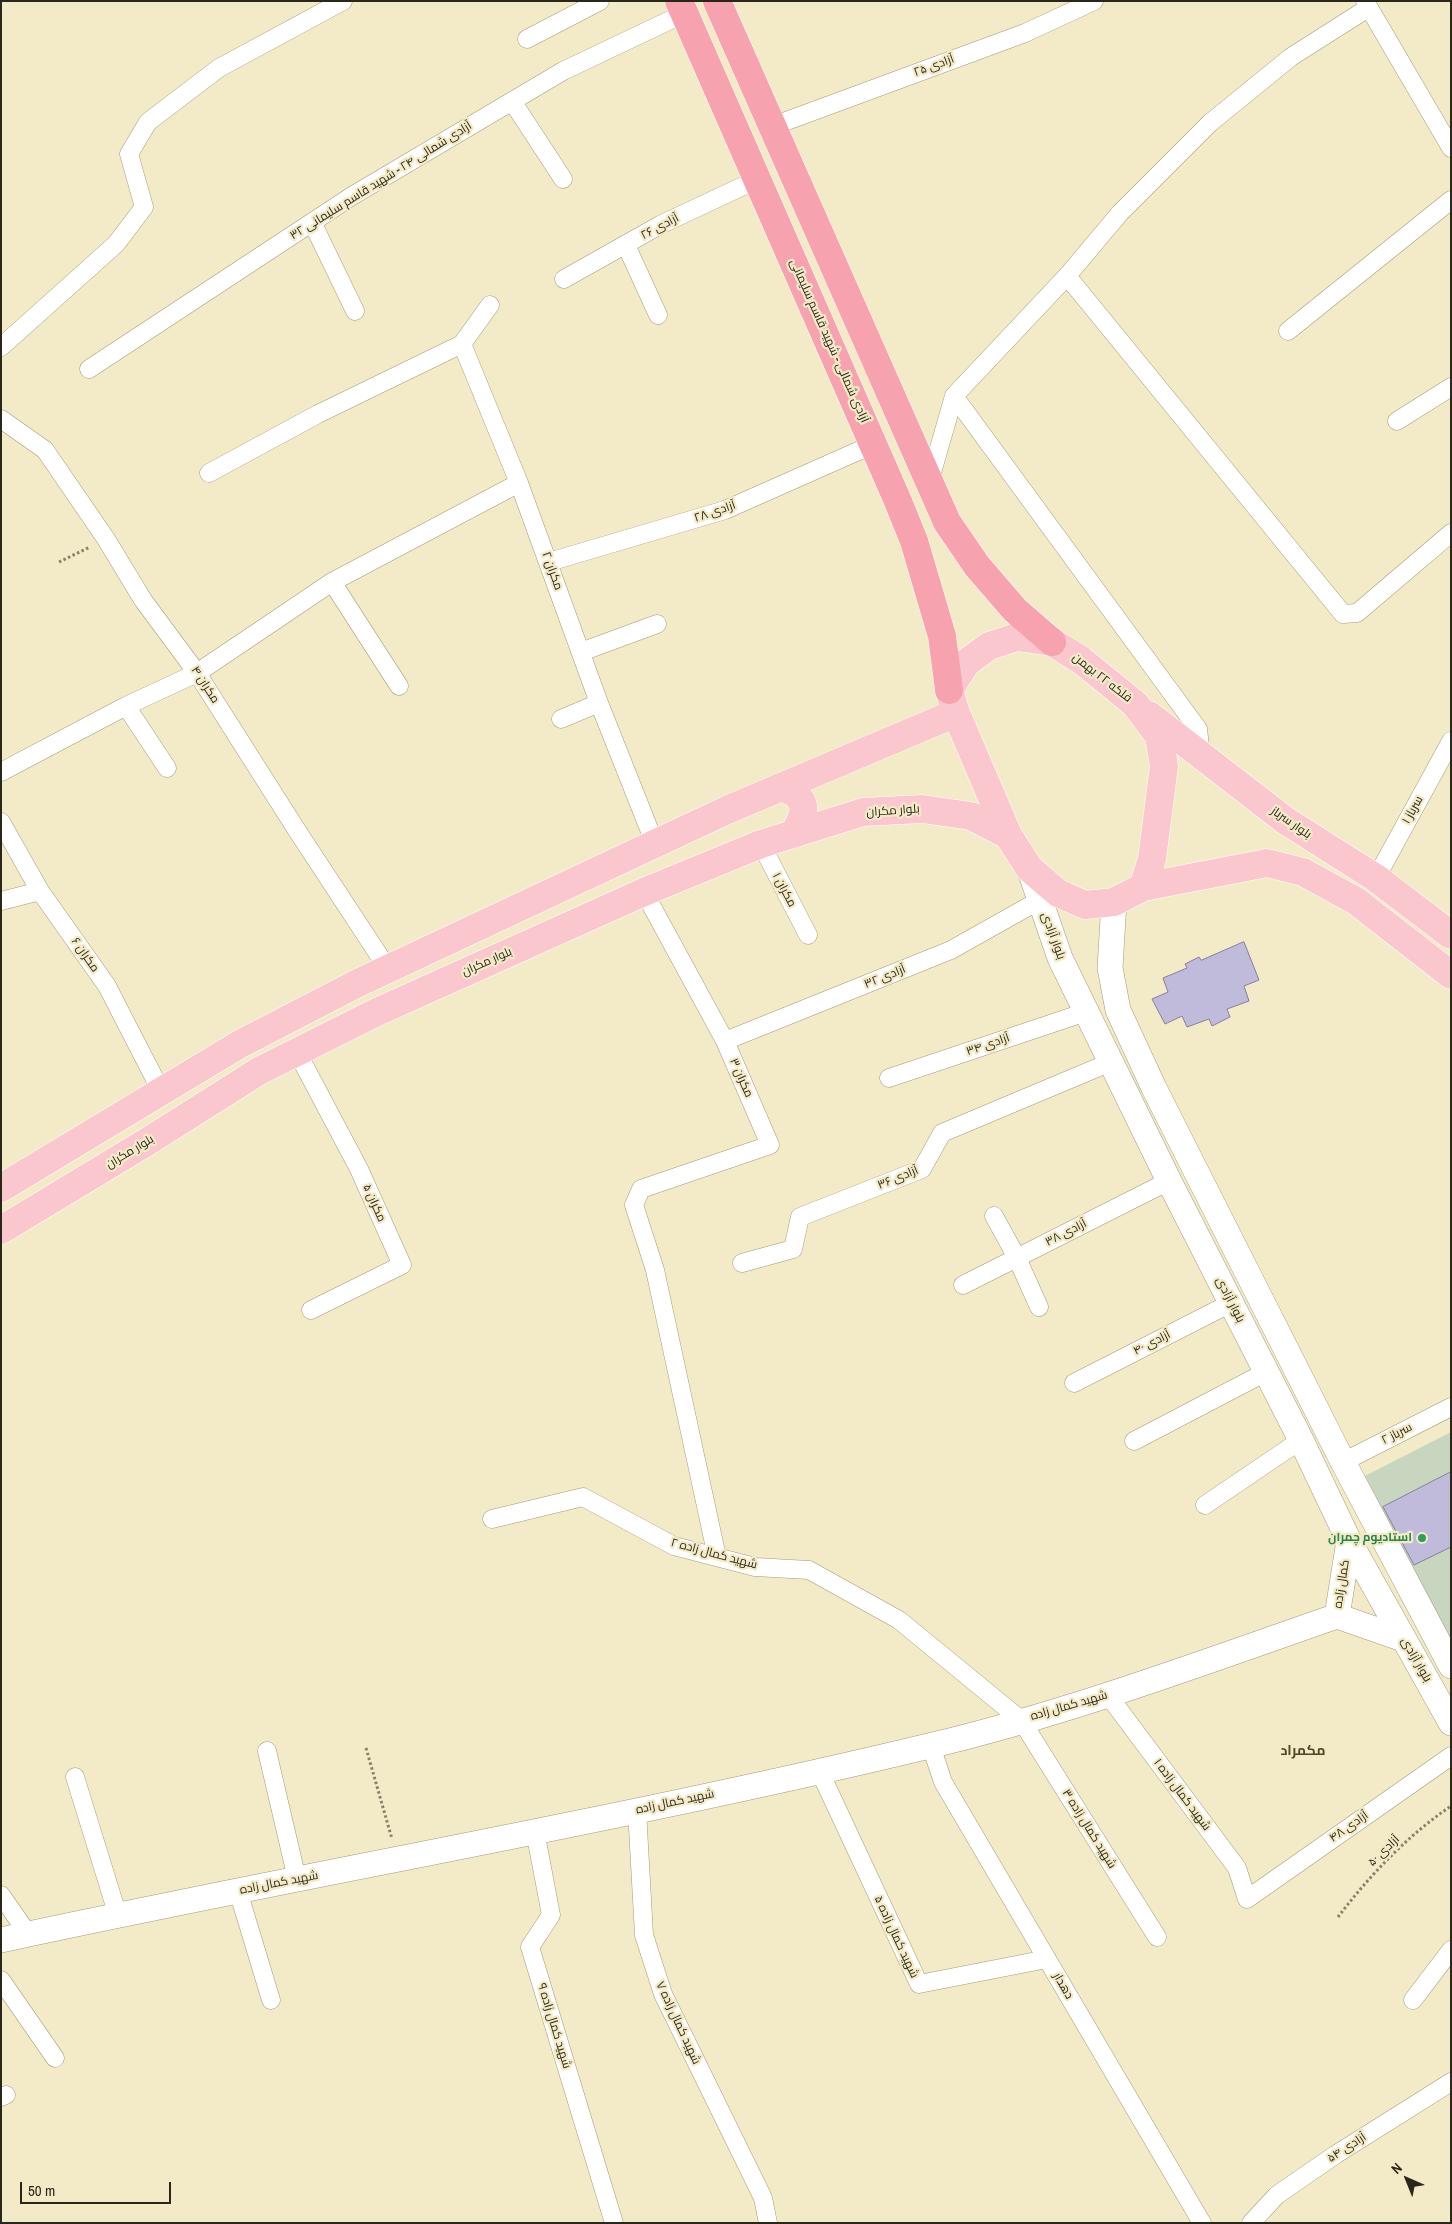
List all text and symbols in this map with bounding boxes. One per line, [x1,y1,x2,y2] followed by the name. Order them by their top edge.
[912,52,956,80] street label: آزادی ۲۵
[287,119,475,243] street label: آزادی شمالی ۲۴ - شهید قاسم سلیمانی ۳۲
[639,211,681,243] street label: آزادی ۲۶
[786,257,872,425] street label: آزادی شمالی - شهید قاسم سلیمانی
[692,498,738,526] street label: آزادی ۲۸
[538,550,566,592] street label: مکران ۲
[1069,650,1135,706] street label: فلکه ۲۲ بهمن
[188,664,222,706] street label: مکران ۴
[1400,794,1426,826] street label: سرباز ۱
[866,802,920,820] street label: بلوار مکران
[1268,804,1314,842] street label: بلوار سرباز
[769,870,799,910] street label: مکران ۱
[1038,910,1068,962] street label: بلوار آزادی
[68,935,102,975] street label: مکران ۶
[460,945,514,979] street label: بلوار مکران
[862,962,908,992] street label: آزادی ۳۲
[964,1031,1012,1059] street label: آزادی ۳۴
[726,1056,756,1100] street label: مکران ۳
[103,1132,157,1172] street label: بلوار مکران
[875,1163,921,1193] street label: آزادی ۳۶
[359,1182,389,1224] street label: مکران ۵
[1043,1216,1089,1250] street label: آزادی ۳۸
[1212,1275,1248,1325] street label: بلوار آزادی
[1131,1328,1173,1358] street label: آزادی ۴۰
[1379,1420,1415,1448] street label: سرباز ۲
[1328,1531,1412,1545] place label: استادیوم چمران
[1416,1532,1428,1544] marker: استادیوم چمران
[669,1536,759,1572] street label: شهید کمال زاده ۲
[1331,1559,1353,1609] street label: کمال زاده
[1397,1635,1435,1685] street label: بلوار آزادی
[1029,1688,1109,1724] street label: شهید کمال زاده
[1280,1743,1326,1759] district label: مکمراد
[1150,1756,1214,1834] street label: شهید کمال زاده ۱
[635,1787,715,1817] street label: شهید کمال زاده
[1059,1787,1119,1871] street label: شهید کمال زاده ۳
[1327,1808,1371,1846] street label: آزادی ۴۸
[1365,1832,1403,1870] street label: آزادی ۵۰
[239,1868,319,1898] street label: شهید کمال زاده
[871,1894,921,1980] street label: شهید کمال زاده ۵
[1050,1970,1076,2002] street label: دهدار
[652,1979,704,2067] street label: شهید کمال زاده ۷
[534,1982,574,2070] street label: شهید کمال زاده ۹
[1325,2130,1369,2166] street label: آزادی ۵۴
[1382,2154,1432,2204] north arrow
[1387,2159,1406,2178] text: N
[22,2172,174,2204] scale bar
[28,2180,55,2201] text: 50 m

